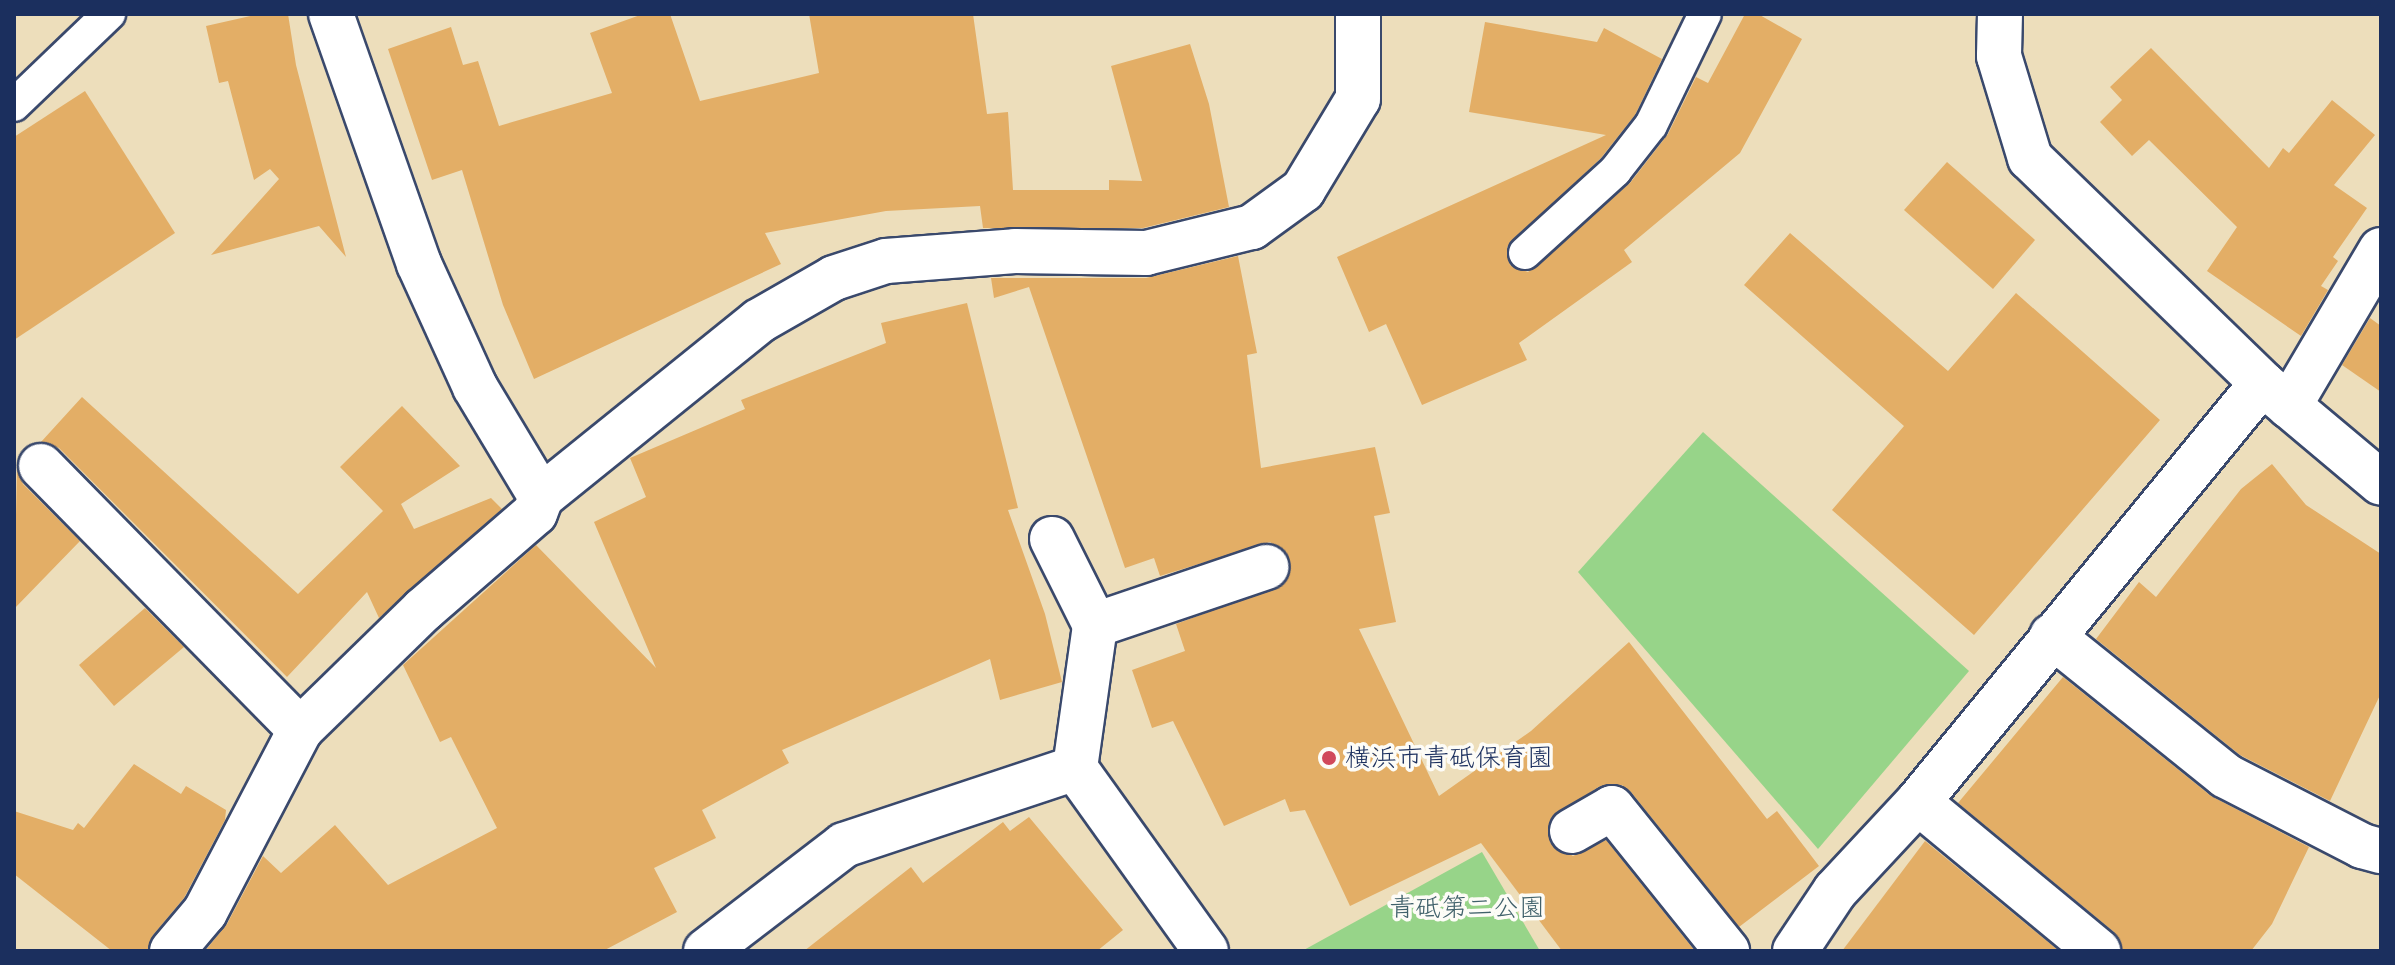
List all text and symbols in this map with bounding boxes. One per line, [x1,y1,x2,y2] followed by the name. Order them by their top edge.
[1345,742,1553,774] place label: 横浜市青砥保育園
[1320,749,1338,767] marker: 横浜市青砥保育園
[1389,892,1545,924] park label: 青砥第二公園

